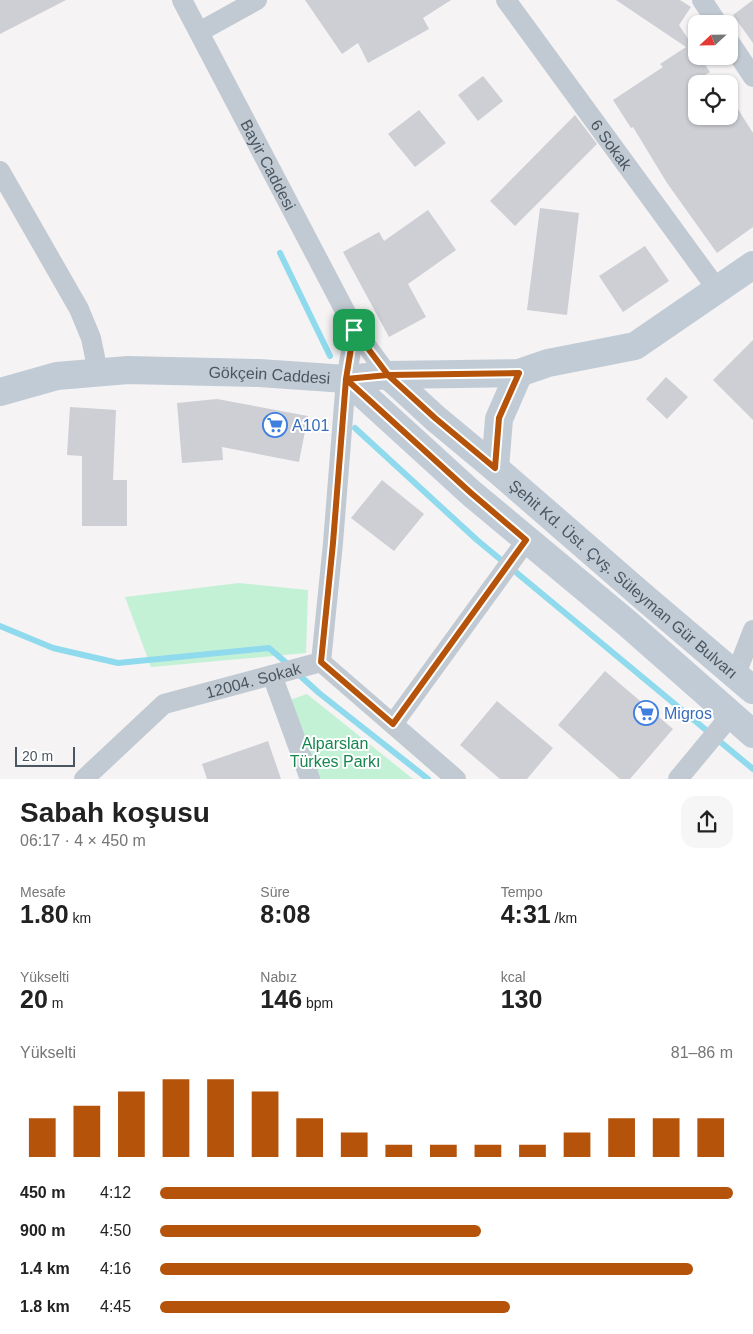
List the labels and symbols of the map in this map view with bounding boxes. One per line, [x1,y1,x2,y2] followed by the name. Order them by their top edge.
[688,15,738,65] north arrow
[587,116,636,174] street label: 6 Sokak
[237,117,299,213] street label: Bayir Caddesi
[333,309,375,351] pin
[208,364,331,387] street label: Gökçein Caddesi
[262,412,288,438] supermarket icon: A101
[292,417,329,434] place label: A101
[506,476,741,682] street label: Şehit Kd. Üst. Çvş. Süleyman Gür Bulvarı
[204,659,304,701] street label: 12004. Sokak
[633,700,659,726] supermarket icon: Migros
[664,705,712,722] place label: Migros
[290,735,380,770] park label: Alparslan Türkes Parkı
[15,744,75,767] scale bar

